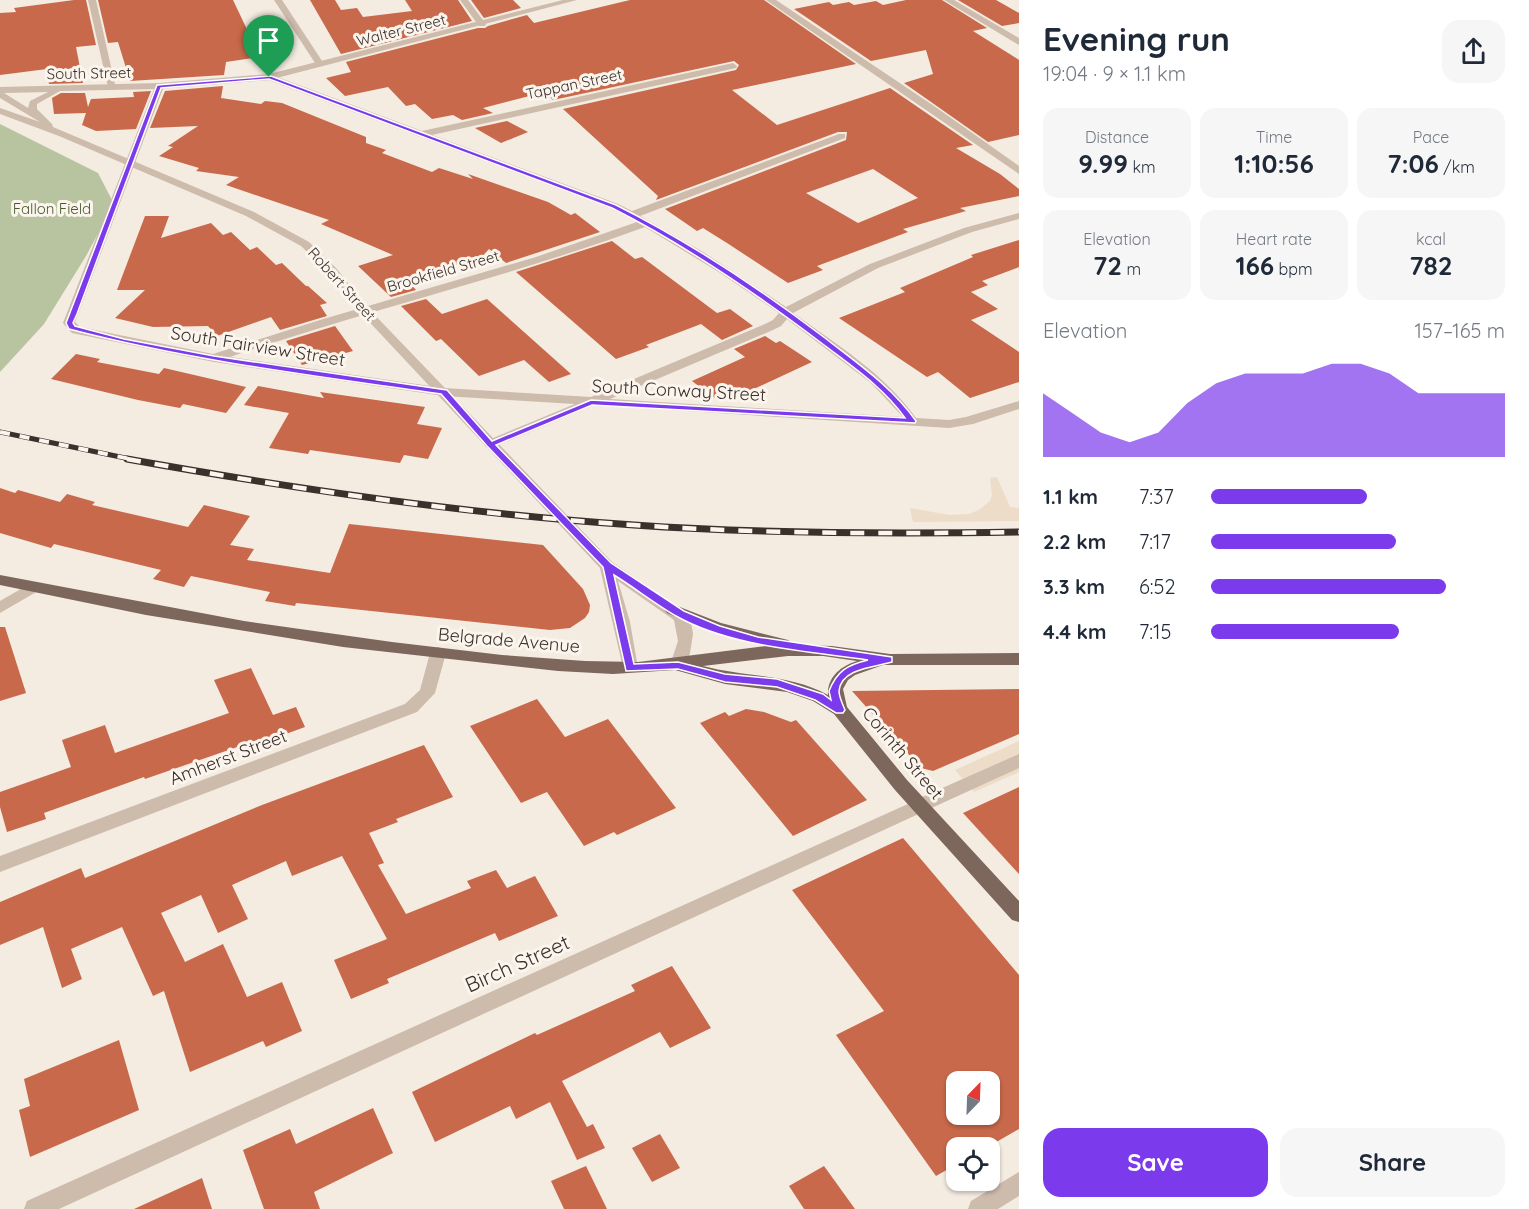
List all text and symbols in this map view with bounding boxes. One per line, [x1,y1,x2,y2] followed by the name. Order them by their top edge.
[354,10,448,50] street label: Walter Street
[243,15,294,77] pin
[1043,18,1230,59] text: Evening run
[1442,20,1505,83] button: share
[252,24,285,57] icon: arrive
[1043,61,1186,86] text: 19:04 · 9 × 1.1 km
[46,63,132,83] street label: South Street
[524,65,624,103] street label: Tappan Street
[1085,127,1149,147] text: Distance
[1256,127,1292,147] text: Time
[1413,127,1449,147] text: Pace
[1078,147,1128,180] text: 9.99
[1234,147,1314,180] text: 1:10:56
[1387,147,1439,180] text: 7:06
[1128,157,1156,177] text: km
[1439,157,1475,177] text: /km
[13,199,91,218] park label: Fallon Field
[1083,229,1151,249] text: Elevation
[1236,229,1312,249] text: Heart rate
[1416,229,1446,249] text: kcal
[304,243,380,325] street label: Robert Street
[385,246,501,296] street label: Brookfield Street
[1093,249,1122,282] text: 72
[1235,249,1274,282] text: 166
[1409,249,1453,282] text: 782
[1122,259,1141,279] text: m
[1274,259,1313,279] text: bpm
[1043,318,1127,343] text: Elevation
[1414,318,1505,343] text: 157–165 m
[169,321,347,371] street label: South Fairview Street
[591,374,767,406] street label: South Conway Street
[1043,484,1098,509] text: 1.1 km
[1139,484,1174,509] text: 7:37
[1043,529,1106,554] text: 2.2 km
[1139,529,1171,554] text: 7:17
[1043,574,1105,599] text: 3.3 km
[1139,574,1175,599] text: 6:52
[1043,619,1106,644] text: 4.4 km
[1139,619,1171,644] text: 7:15
[437,622,581,658] street label: Belgrade Avenue
[857,702,949,804] street label: Corinth Street
[166,724,290,790] street label: Amherst Street
[461,928,573,998] street label: Birch Street
[946,1071,1000,1125] north arrow
[946,1071,1000,1191] map controls
[1043,1128,1268,1197] button: Save
[1280,1128,1505,1197] button: Share
[946,1137,1000,1191] button: locate

